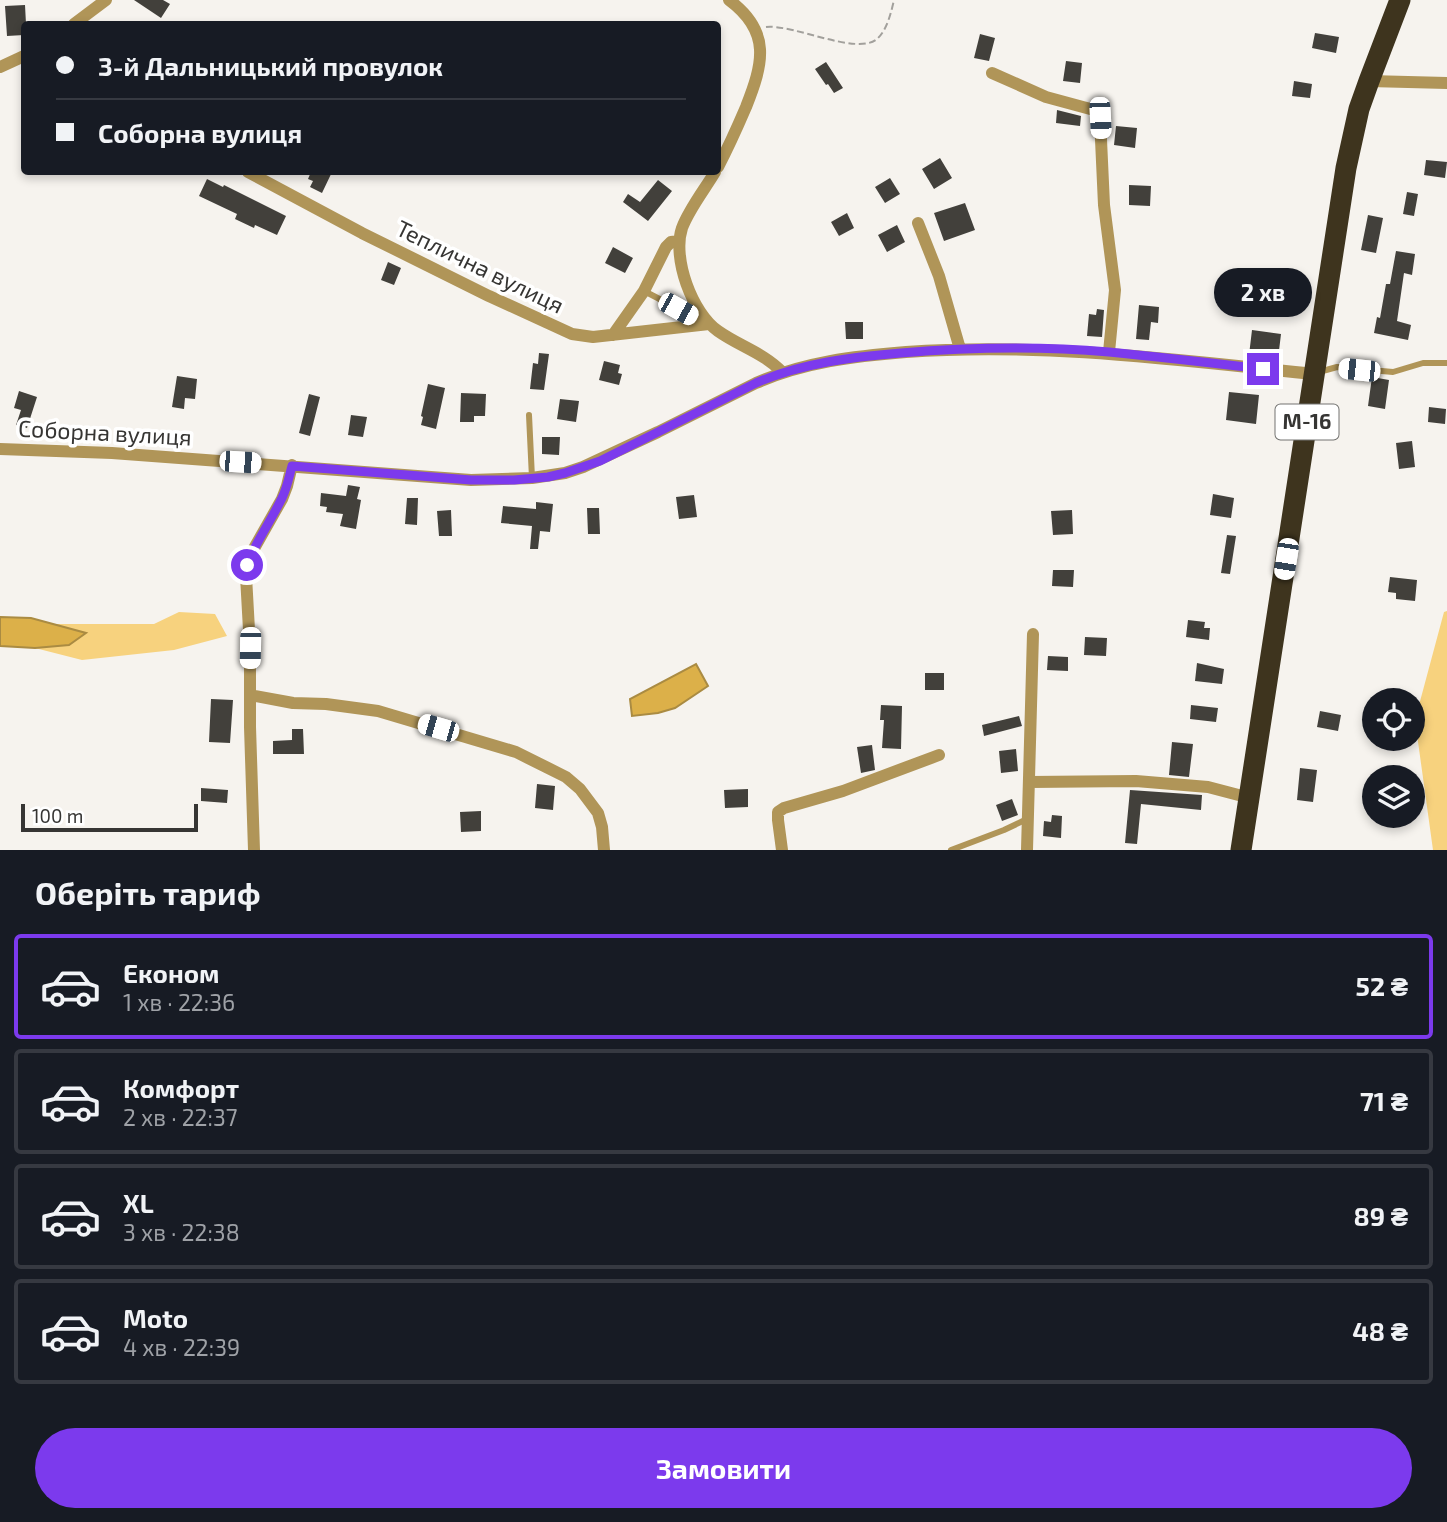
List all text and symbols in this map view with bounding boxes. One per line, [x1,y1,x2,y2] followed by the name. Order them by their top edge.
[98,50,443,81] text: 3-й Дальницький провулок
[1089,96,1112,140] car
[98,117,302,148] text: Соборна вулиця
[392,213,569,320] street label: Теплична вулиця
[1214,268,1312,316] callout: 2 хв
[1241,278,1285,306] text: 2 хв
[655,290,702,328] car
[1247,353,1279,385] route end
[1338,357,1381,383] car
[1276,404,1338,440] road number: М-16
[18,413,192,452] street label: Соборна вулиця
[219,450,262,474] car
[1273,537,1300,581] car
[231,549,263,581] route start
[240,627,261,669] car
[1362,688,1425,828] map controls
[1362,688,1425,751] button: locate
[415,712,462,744] car
[1362,765,1425,828] button: layers
[21,801,198,833] scale bar
[32,804,83,827] text: 100 m
[35,873,261,911] text: Оберіть тариф
[39,955,102,1018] icon: car
[123,957,220,988] text: Економ
[1356,970,1408,1001] text: 52 ₴
[123,988,235,1016] text: 1 хв · 22:36
[39,1070,102,1133] icon: car
[123,1072,239,1103] text: Комфорт
[1360,1085,1408,1116] text: 71 ₴
[123,1103,238,1131] text: 2 хв · 22:37
[39,1185,102,1248] icon: car
[123,1187,154,1218] text: XL
[1354,1200,1408,1231] text: 89 ₴
[123,1218,240,1246] text: 3 хв · 22:38
[39,1300,102,1363] icon: car
[123,1302,188,1333] text: Moto
[1352,1315,1408,1346] text: 48 ₴
[123,1333,240,1361] text: 4 хв · 22:39
[35,1428,1412,1508] button: Замовити

